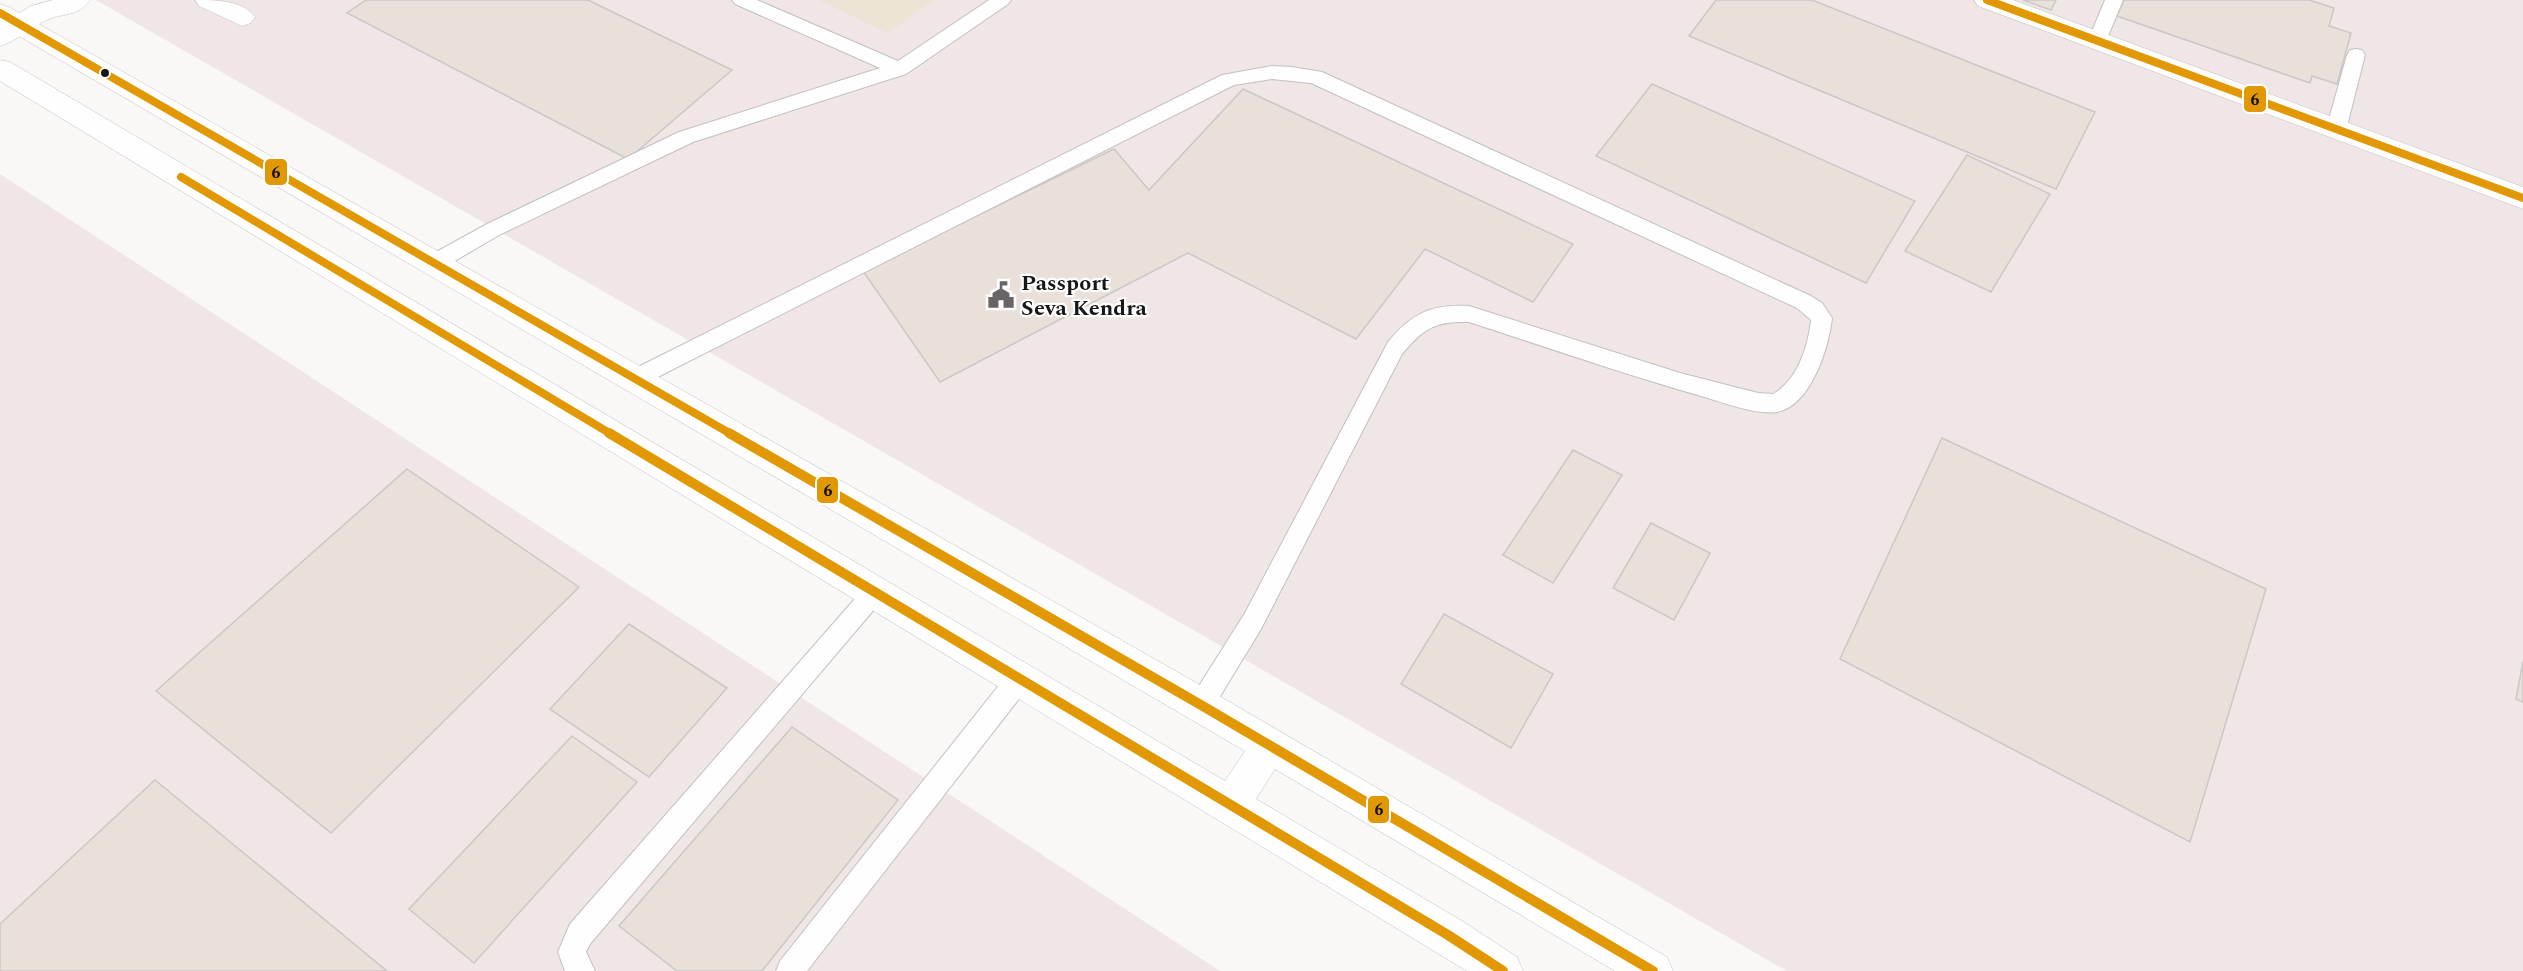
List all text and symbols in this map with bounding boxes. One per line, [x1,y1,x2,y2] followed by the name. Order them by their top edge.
[99,67,111,79] unlabelled marker
[2243,85,2267,113] line badge: 6
[2251,88,2260,112] text: 6
[264,158,288,186] line badge: 6
[272,161,281,185] text: 6
[1021,267,1148,325] place label: Passport Seva Kendra
[986,280,1016,310] public building icon: Passport Seva Kendra
[816,476,839,504] line badge: 6
[824,479,833,503] text: 6
[1367,795,1390,824] line badge: 6
[1375,798,1384,822] text: 6

